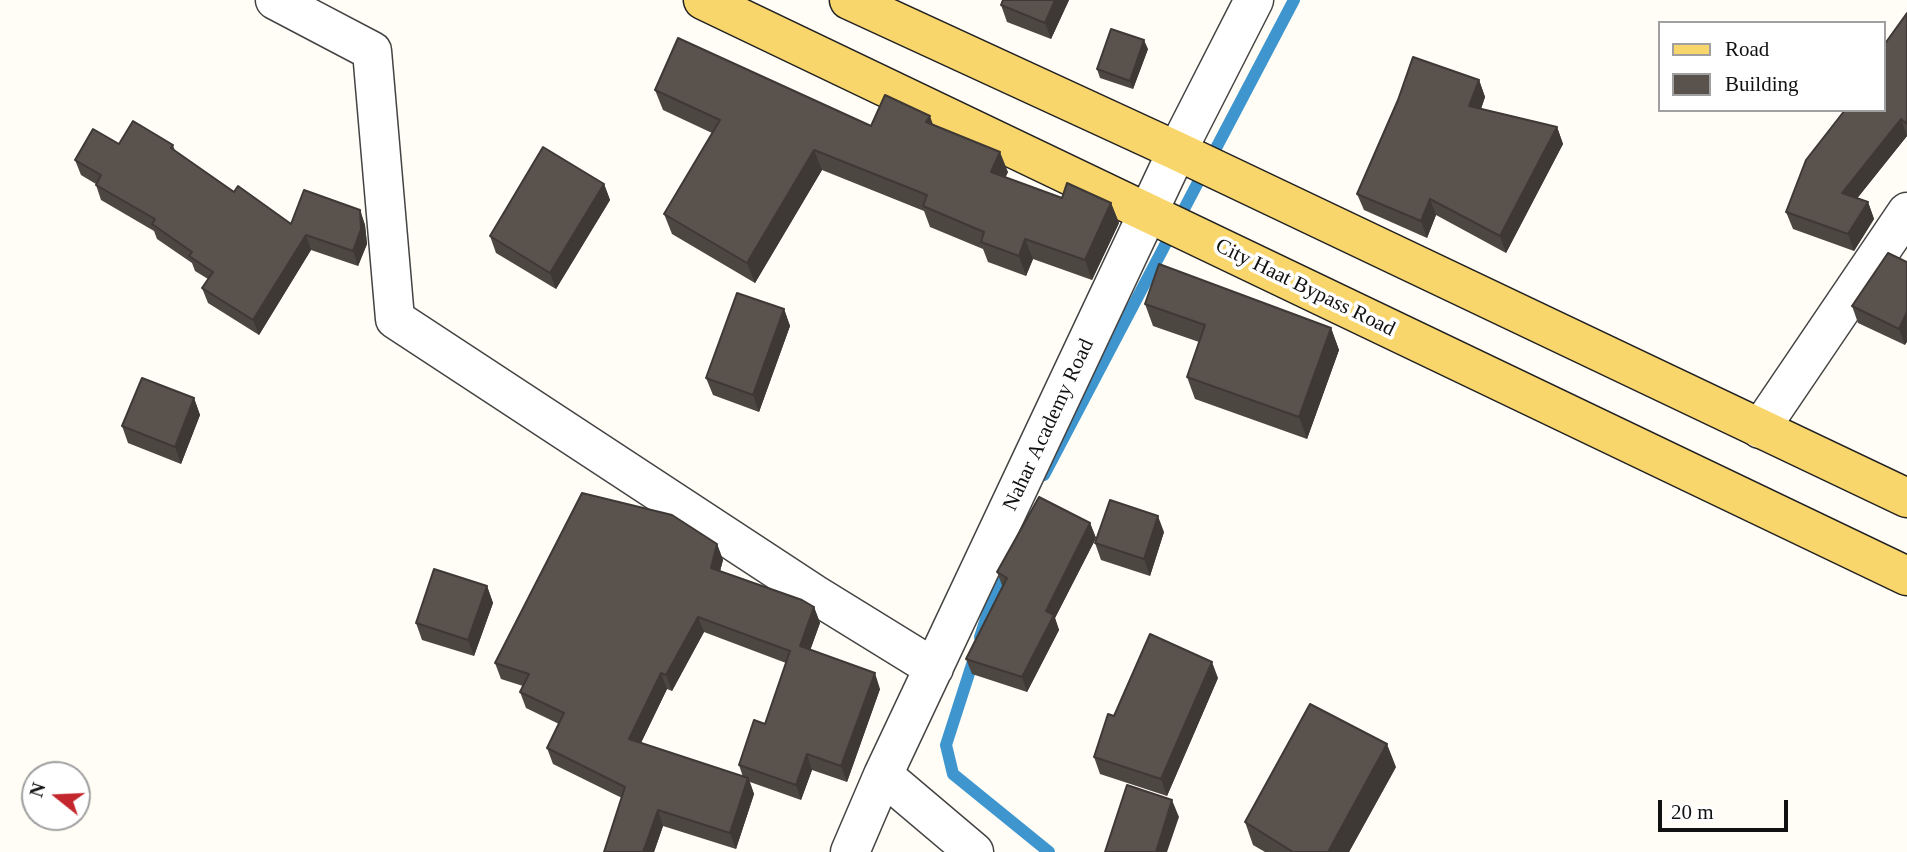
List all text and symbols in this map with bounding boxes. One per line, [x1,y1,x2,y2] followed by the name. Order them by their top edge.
[1658,21,1886,112] legend
[1725,37,1769,61] text: Road
[1725,72,1799,96] text: Building
[1211,234,1399,342] street label: City Haat Bypass Road
[998,335,1100,515] street label: Nahar Academy Road
[21,761,91,831] north arrow
[25,780,50,800] text: N
[1662,786,1792,830] scale bar
[1671,800,1714,824] text: 20 m

